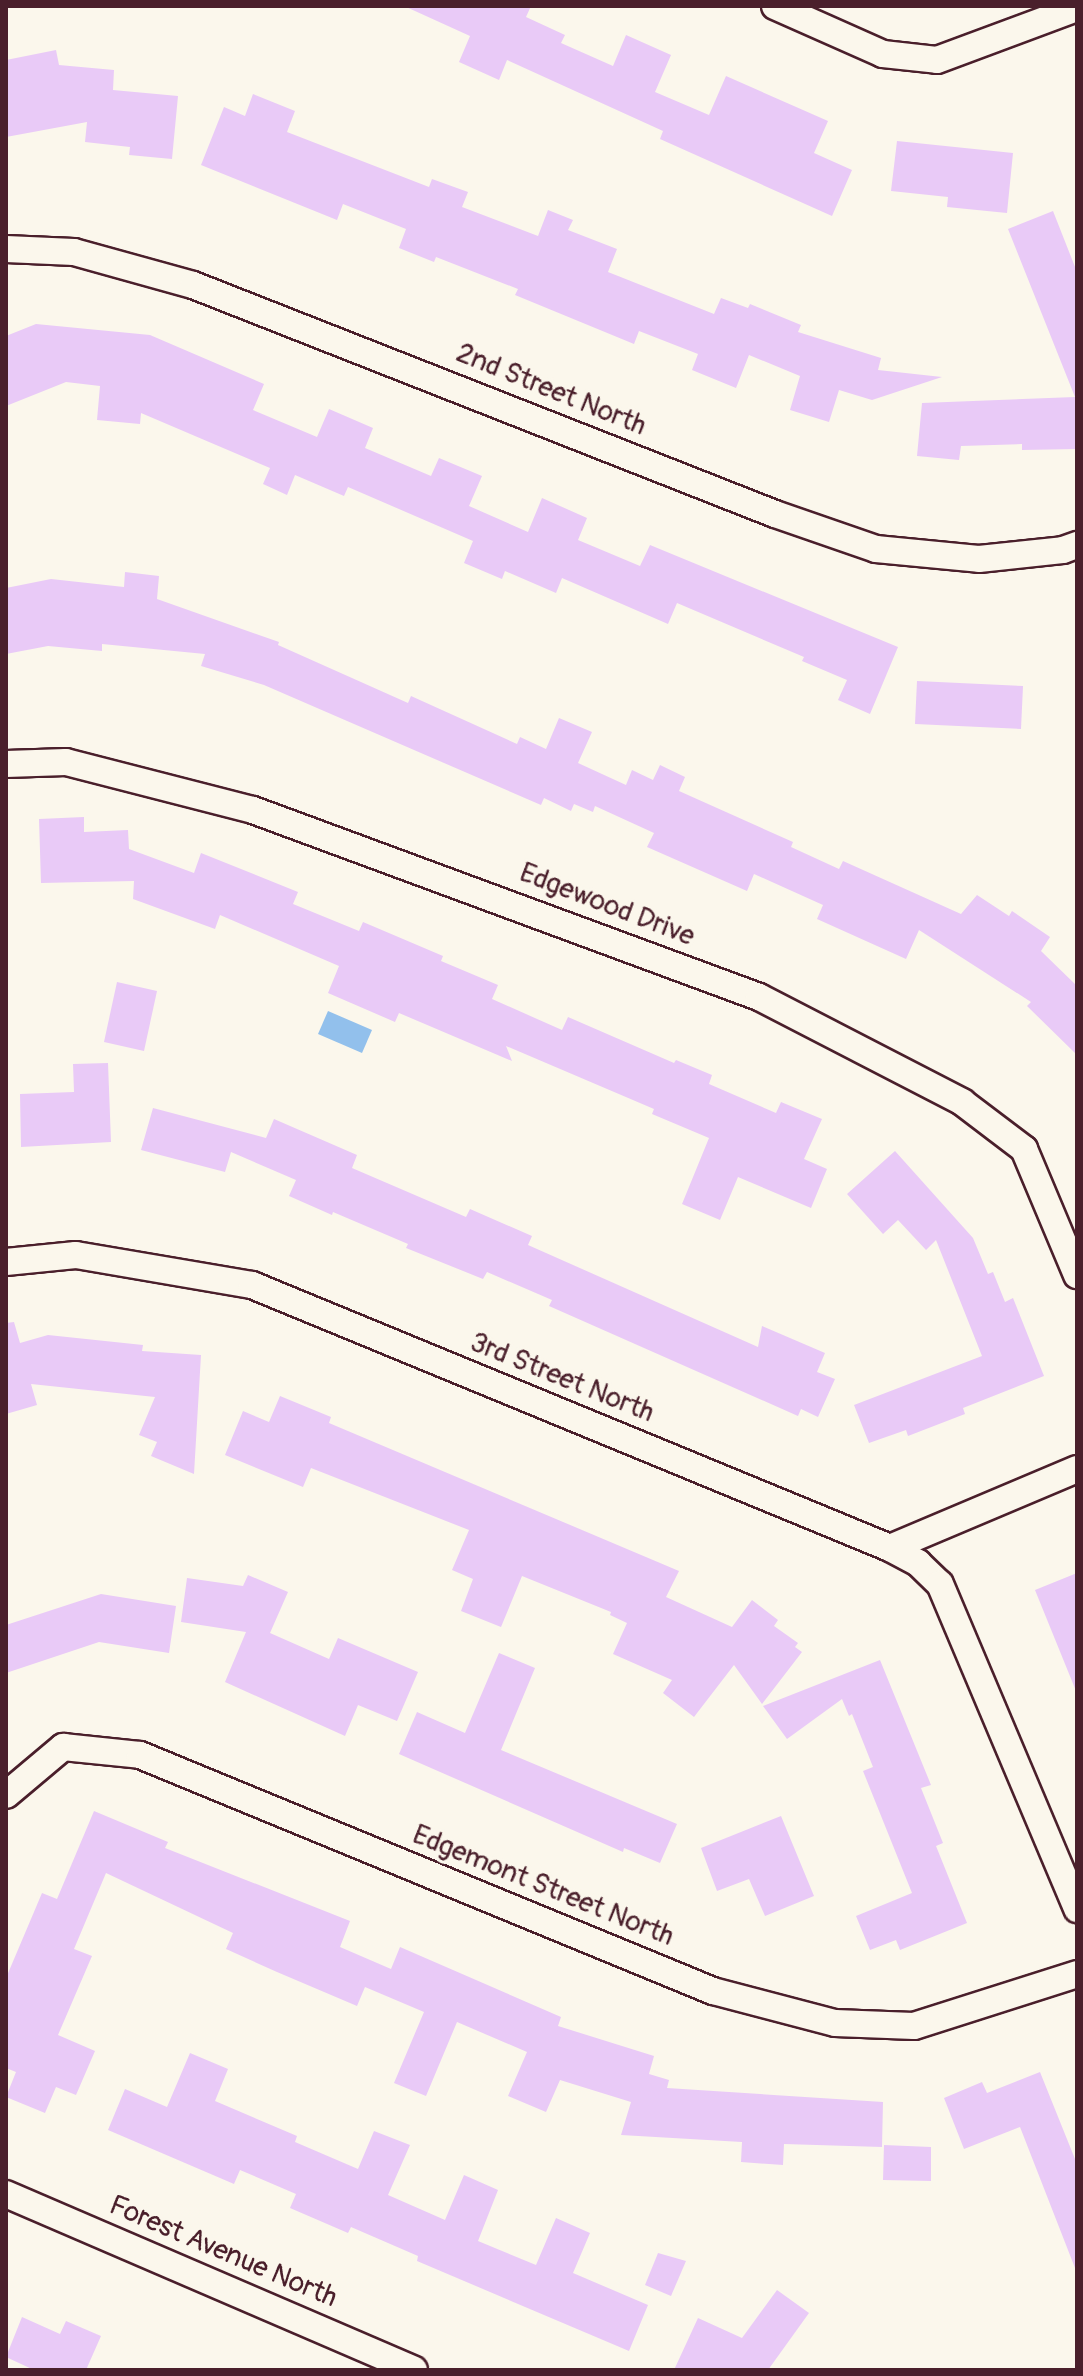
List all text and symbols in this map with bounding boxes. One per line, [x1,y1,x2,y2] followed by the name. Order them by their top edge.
[451,337,651,443] street label: 2nd Street North
[515,856,699,954] street label: Edgewood Drive
[465,1326,659,1430] street label: 3rd Street North
[408,1818,678,1954] street label: Edgemont Street North
[104,2189,342,2315] street label: Forest Avenue North

